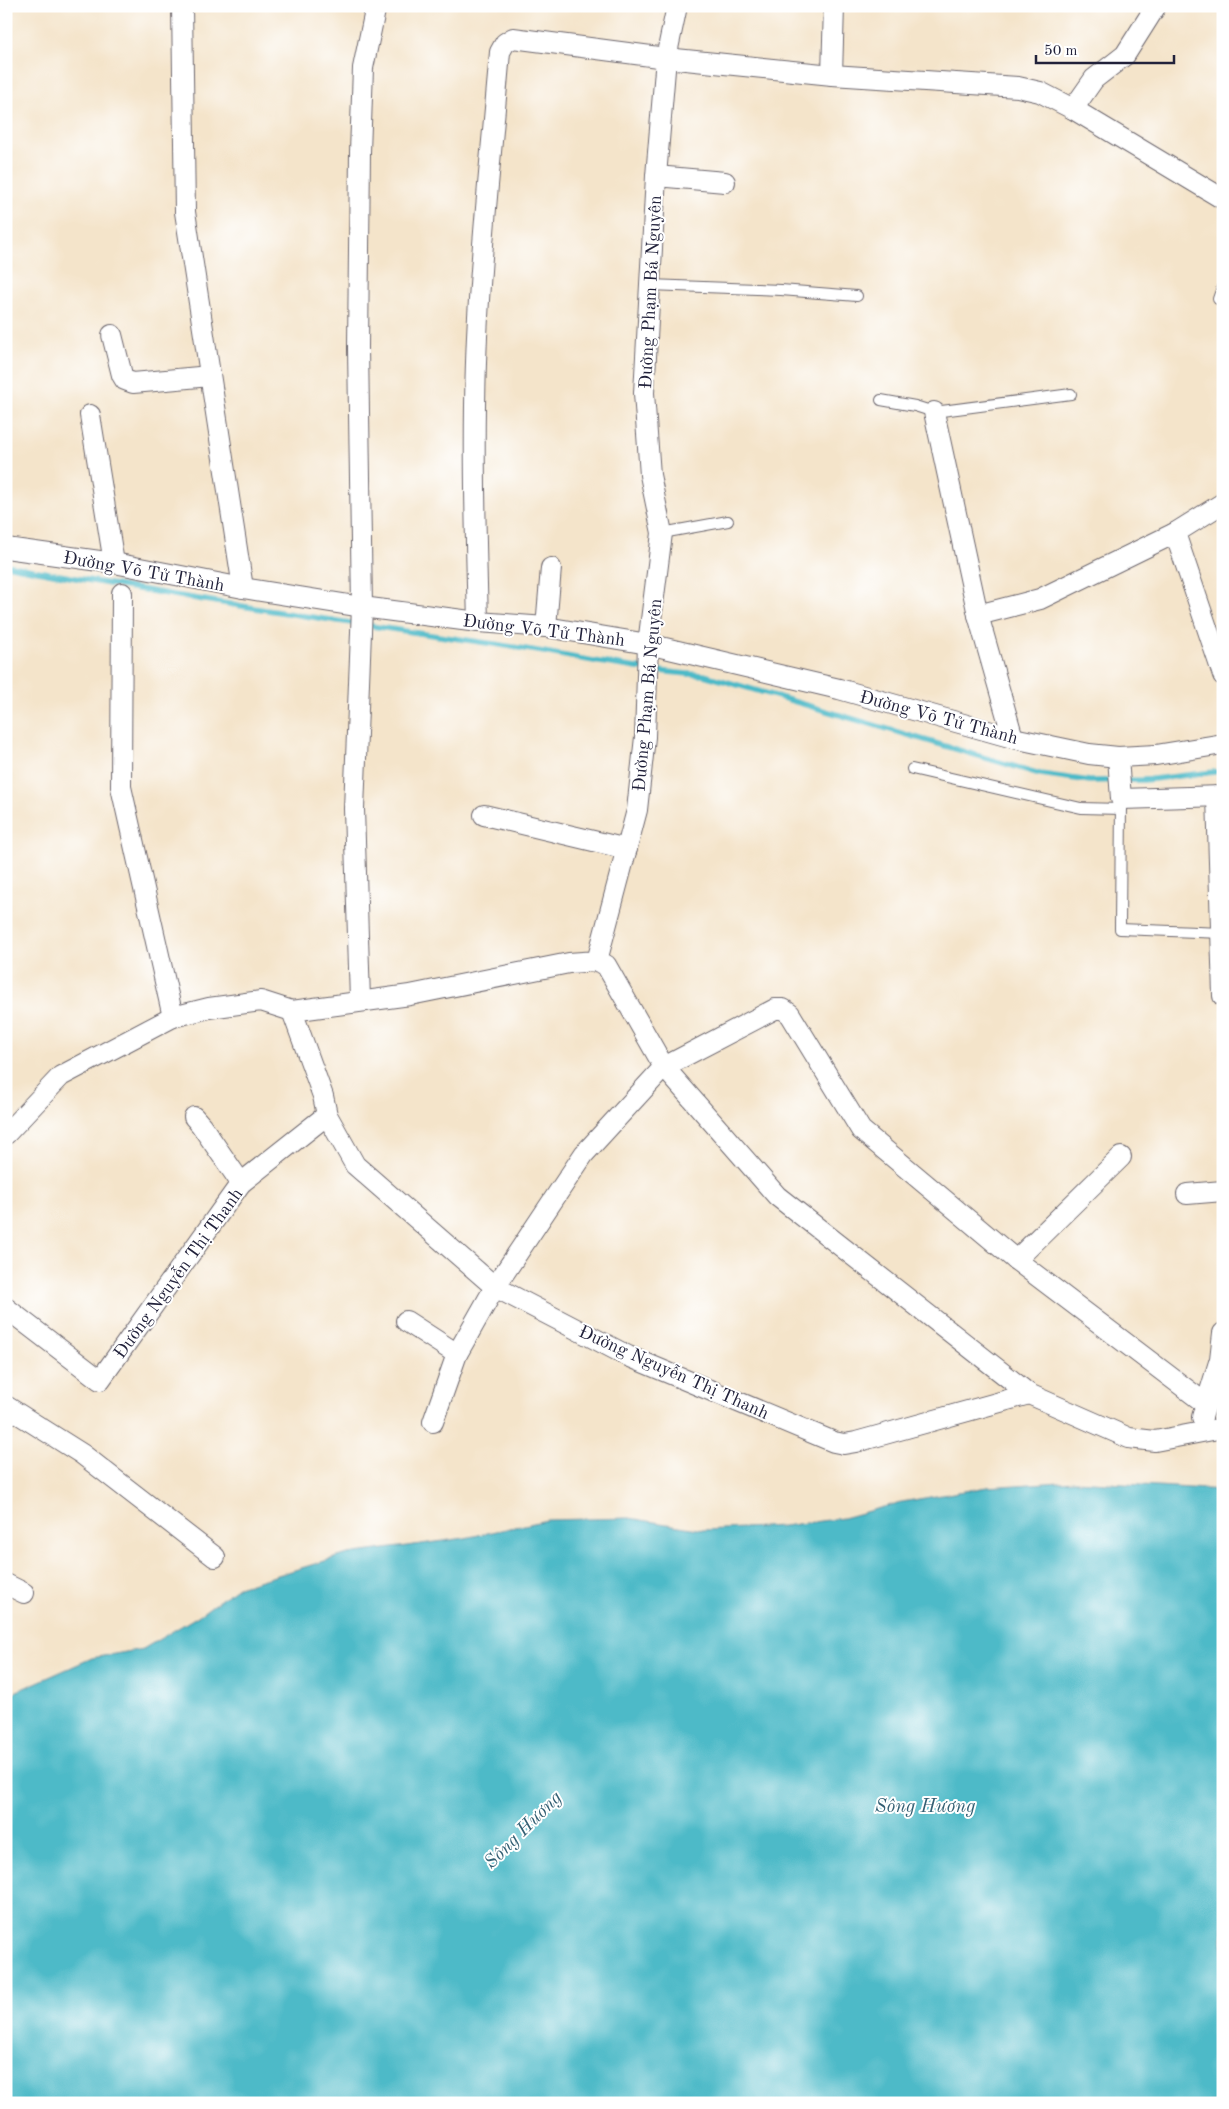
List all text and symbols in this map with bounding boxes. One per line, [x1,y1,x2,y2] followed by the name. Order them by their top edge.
[1036,32,1174,64] scale bar
[1044,44,1078,59] text: 50 m
[637,194,665,389] street label: Đường Phạm Bá Nguyên
[62,549,226,595] street label: Đường Võ Tử Thành
[631,597,665,792] street label: Đường Phạm Bá Nguyên
[462,612,626,650] street label: Đường Võ Tử Thành
[858,688,1020,748] street label: Đường Võ Tử Thành
[109,1184,247,1362] street label: Đường Nguyễn Thị Thanh
[576,1321,772,1423] street label: Đường Nguyễn Thị Thanh
[481,1788,566,1873] water label: Sông Hương
[875,1798,975,1817] water label: Sông Hương

